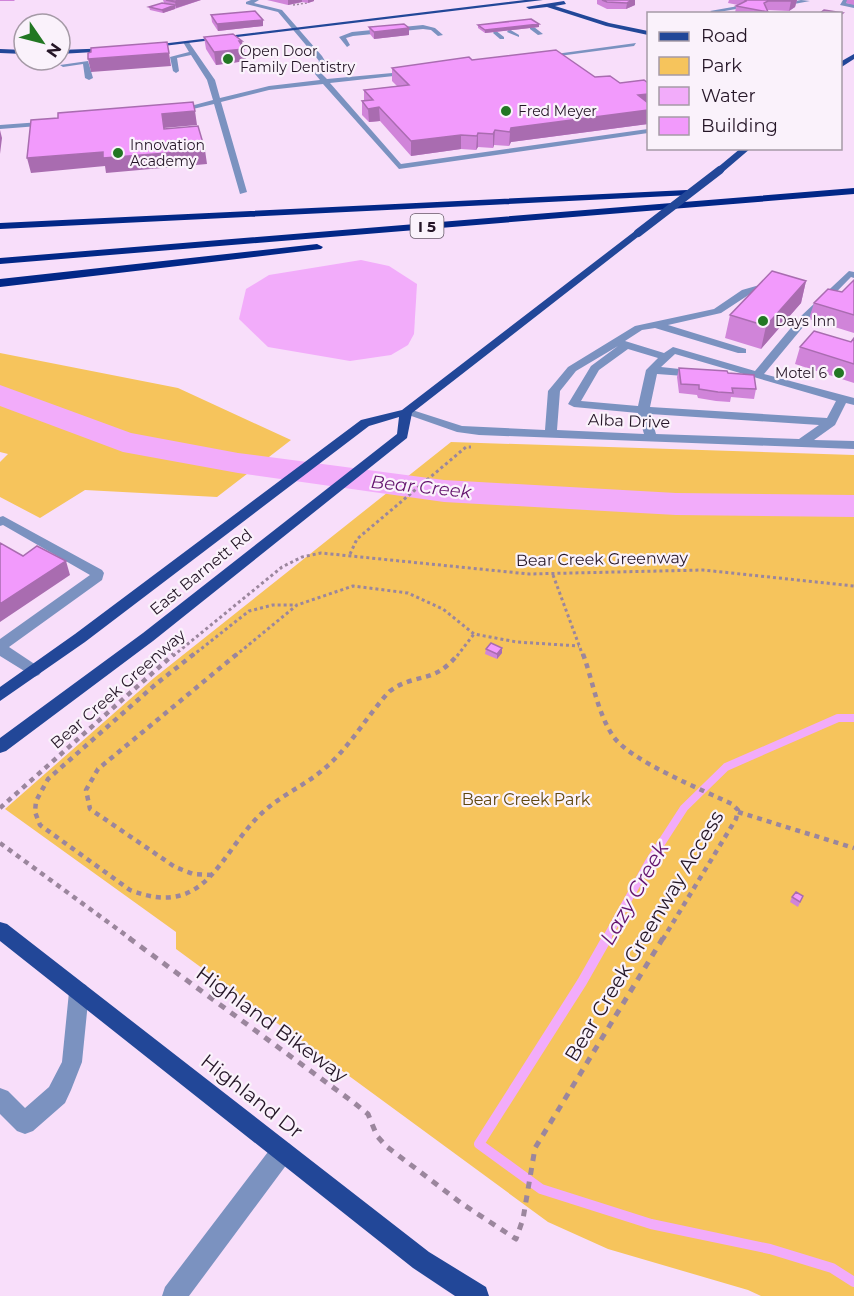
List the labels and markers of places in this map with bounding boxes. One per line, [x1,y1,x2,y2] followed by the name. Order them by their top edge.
[240,42,355,76] place label: Open Door Family Dentistry
[221,52,235,66] marker: Open Door Family Dentistry
[518,102,597,120] place label: Fred Meyer
[499,104,513,118] marker: Fred Meyer
[130,136,205,170] place label: Innovation Academy
[111,146,125,160] marker: Innovation Academy
[775,312,836,330] place label: Days Inn
[756,314,770,328] marker: Days Inn
[775,364,827,382] place label: Motel 6
[832,366,846,380] marker: Motel 6

